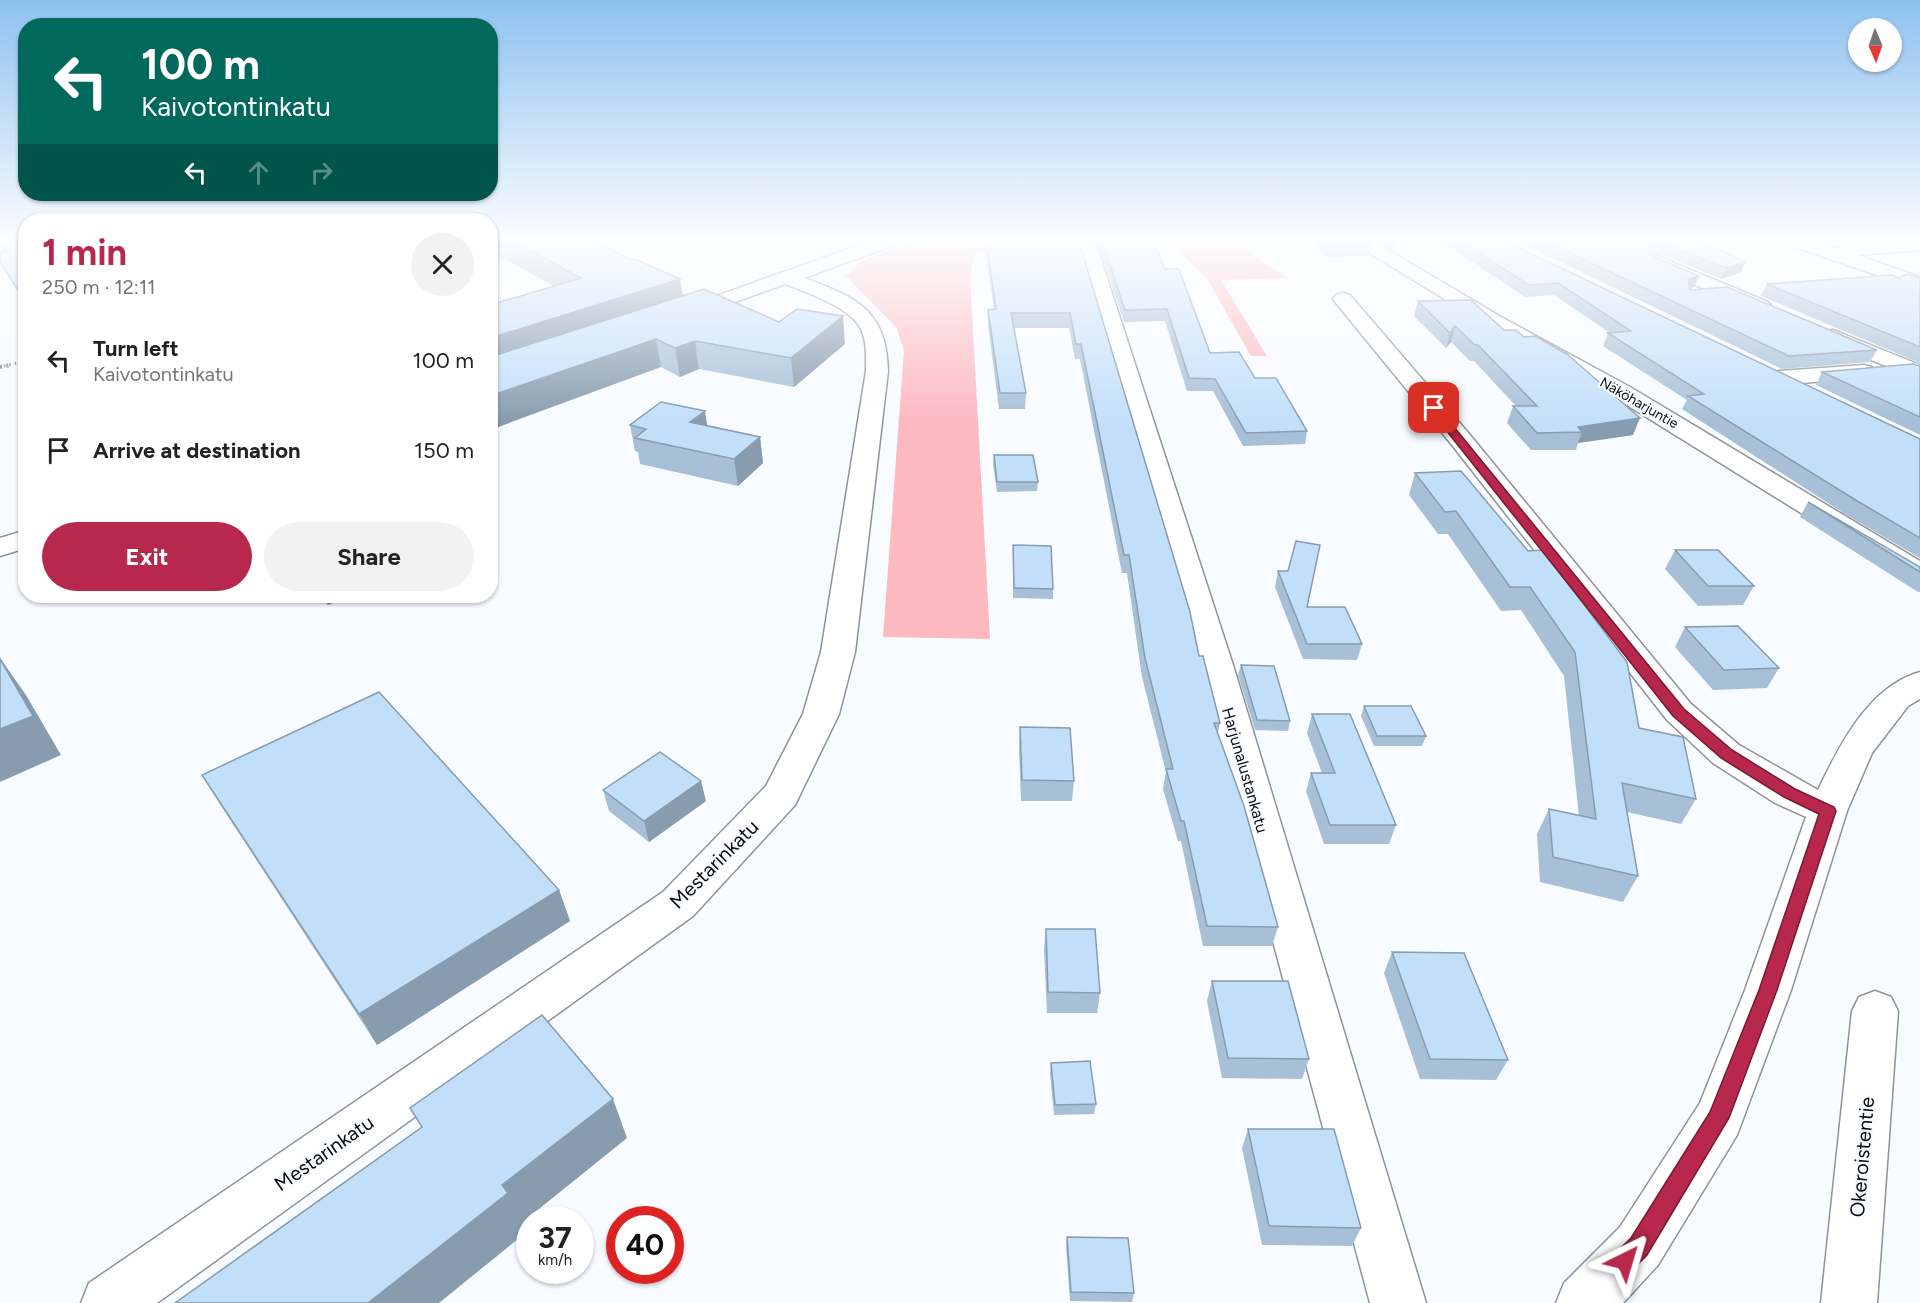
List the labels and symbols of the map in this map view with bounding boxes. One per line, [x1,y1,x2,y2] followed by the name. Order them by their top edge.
[1848,18,1902,72] north arrow
[1597,374,1682,433] street label: Näköharjuntie
[1408,382,1459,433] pin
[1218,705,1272,835] street label: Harjunalustankatu
[665,815,763,913] street label: Mestarinkatu
[1845,1096,1879,1218] street label: Okeroistentie
[270,1110,378,1196] street label: Mestarinkatu
[606,1206,684,1284] speed limit sign: 40
[1593,1229,1657,1293] position arrow

